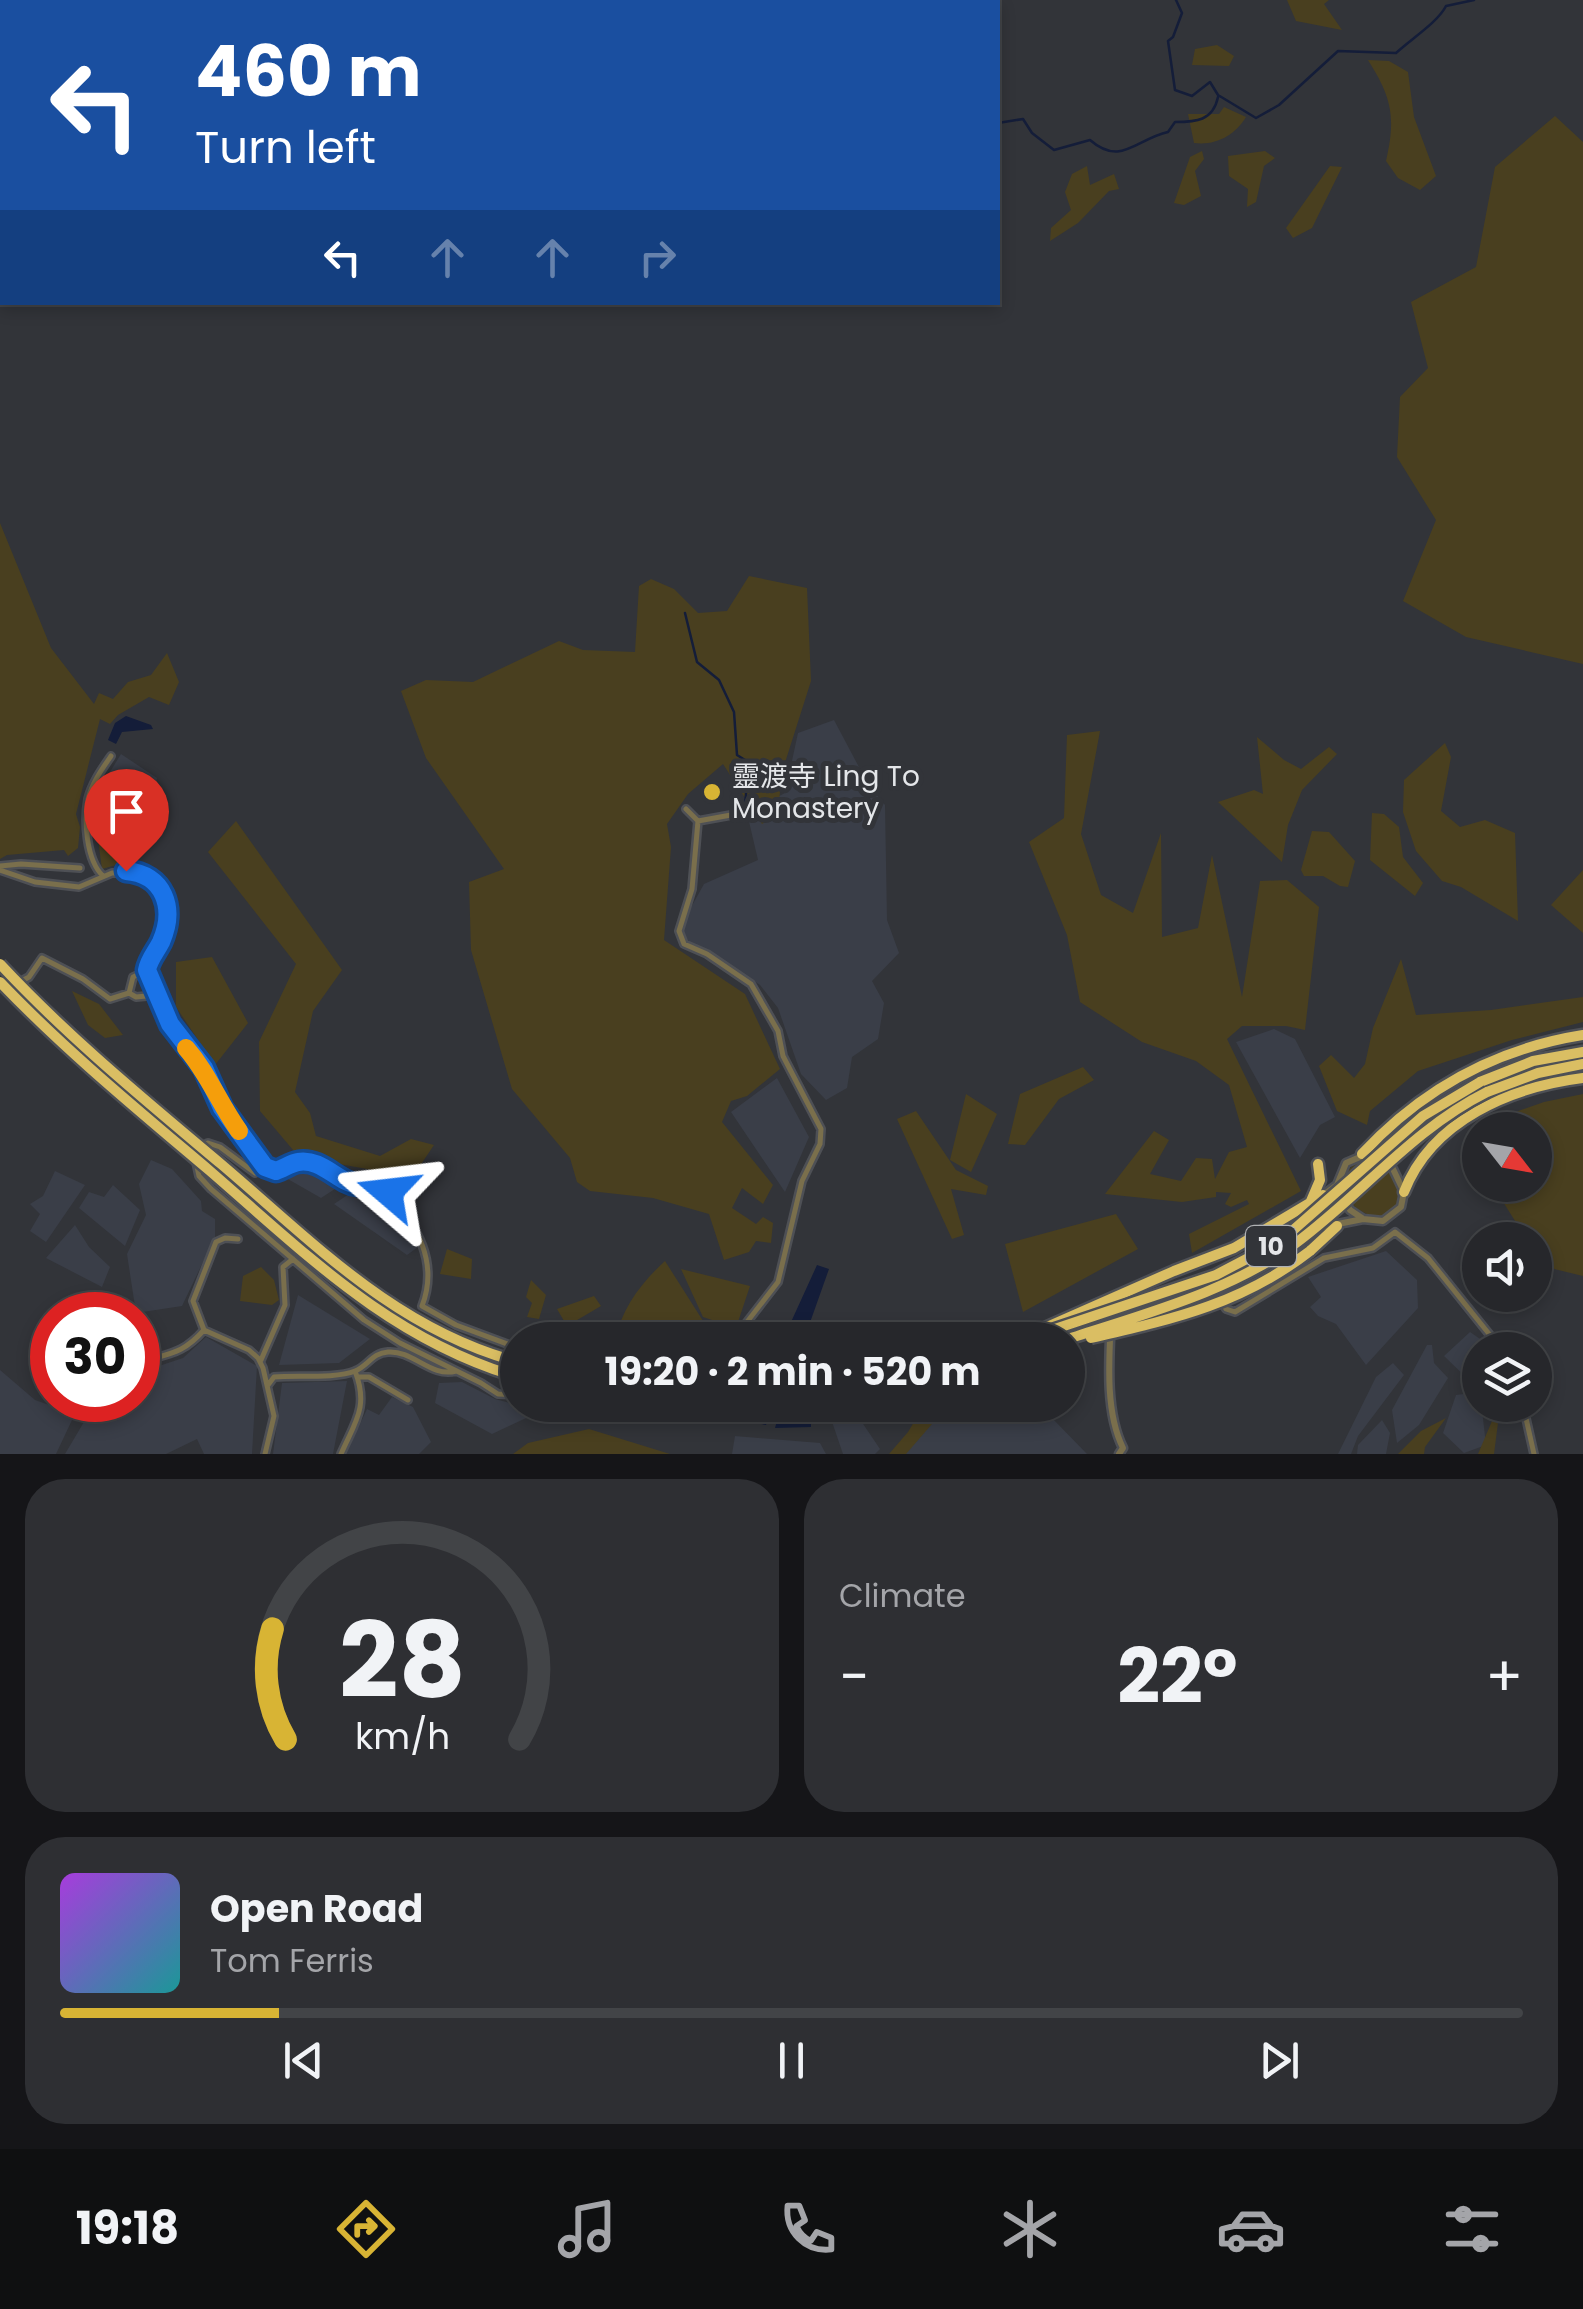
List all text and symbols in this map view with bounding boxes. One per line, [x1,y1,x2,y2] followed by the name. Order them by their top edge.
[195,22,422,121] text: 460 m
[30,40,160,170] icon: left
[195,116,376,179] text: Turn left
[315,230,370,285] icon: left
[420,230,475,285] icon: ahead
[525,230,580,285] icon: ahead
[630,230,685,285] icon: right
[732,757,920,828] place label: 靈渡寺 Ling To Monastery
[84,769,169,872] pin
[701,781,723,803] marker: 靈渡寺 Ling To Monastery
[99,784,154,839] icon: arrive
[1462,1112,1552,1202] north arrow
[1462,1112,1552,1422] map controls
[336,1140,440,1244] position arrow
[1462,1222,1552,1312] button: sound
[1246,1226,1296,1266] road number: 10
[30,1292,160,1422] speed limit sign: 30
[1462,1332,1552,1422] button: layers
[604,1345,981,1398] text: 19:20 · 2 min · 520 m
[839,1573,966,1618] text: Climate
[339,1588,465,1733] text: 28
[1117,1624,1238,1729] text: 22°
[839,1638,869,1715] text: −
[1485,1638,1523,1715] text: +
[354,1711,450,1762] text: km/h
[210,1882,423,1935] text: Open Road
[210,1938,374,1983] text: Tom Ferris
[276,2033,331,2088] icon: previous
[764,2033,819,2088] icon: pause
[1252,2033,1307,2088] icon: next
[331,2194,401,2264] icon: directions
[552,2194,622,2264] icon: music
[773,2194,843,2264] icon: phone
[995,2194,1065,2264] icon: climate
[1216,2194,1286,2264] icon: car
[1437,2194,1507,2264] icon: filters
[76,2197,179,2260] text: 19:18

